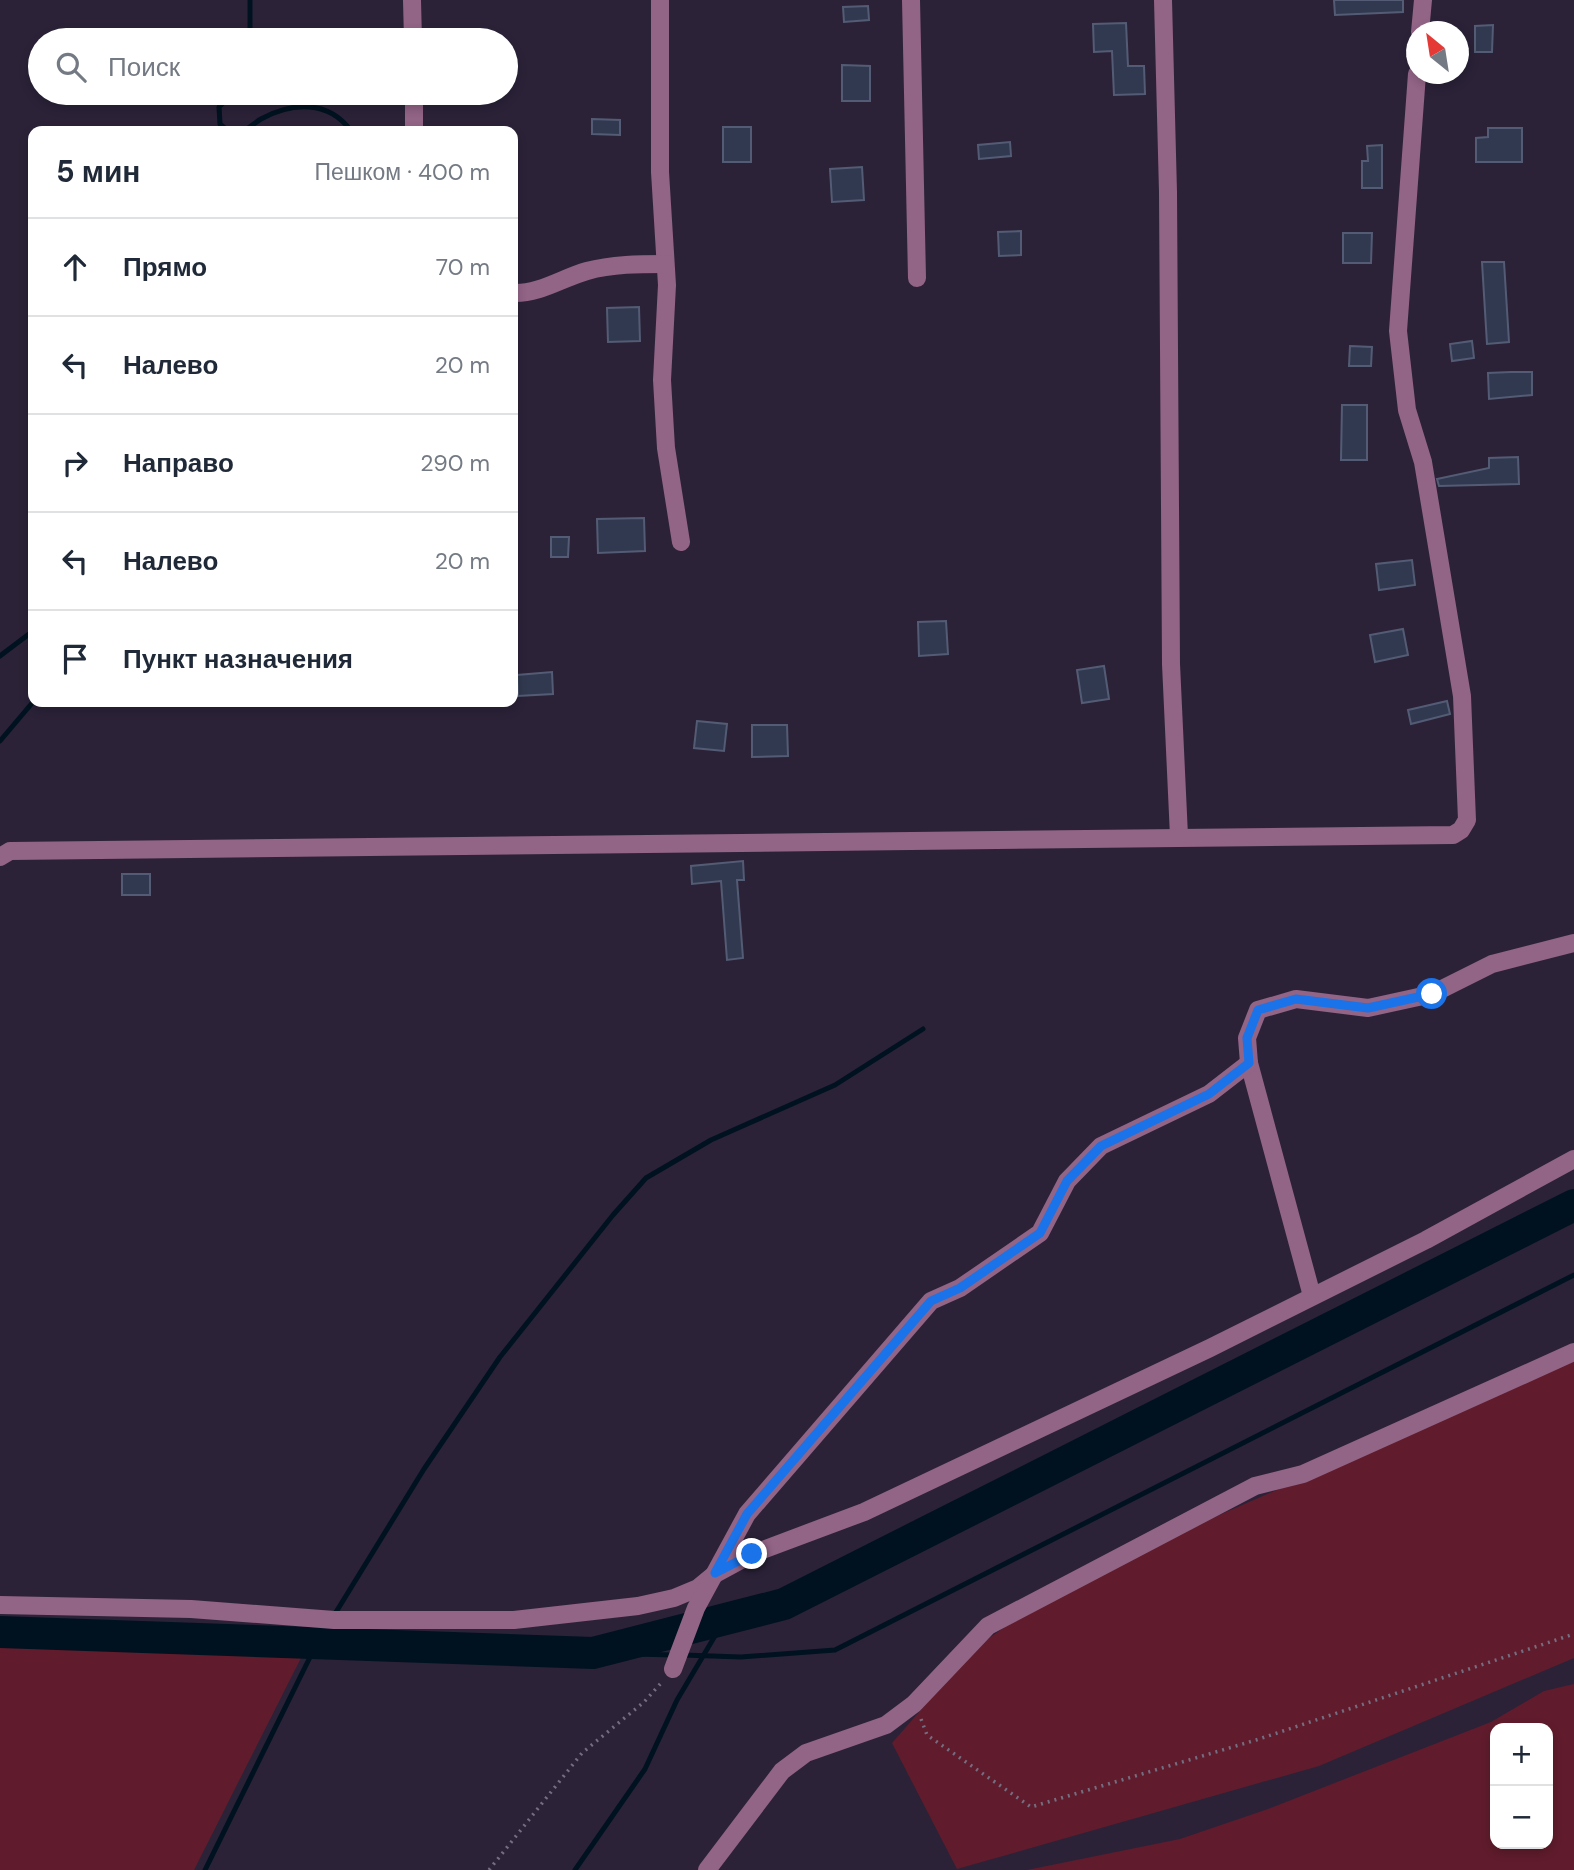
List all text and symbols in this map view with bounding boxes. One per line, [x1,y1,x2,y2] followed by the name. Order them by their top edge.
[1406,21,1469,84] north arrow
[28,28,518,105] search box
[52,48,90,86] icon: search
[108,50,180,84] text: Поиск
[56,152,140,191] text: 5 мин
[314,157,490,187] text: Пешком · 400 m
[56,248,94,286] icon: ahead
[123,250,207,284] text: Прямо
[436,252,490,282] text: 70 m
[56,346,94,384] icon: left
[123,348,218,382] text: Налево
[435,350,490,380] text: 20 m
[56,444,94,482] icon: right
[123,446,234,480] text: Направо
[420,448,490,478] text: 290 m
[56,542,94,580] icon: left
[123,544,218,578] text: Налево
[435,546,490,576] text: 20 m
[56,640,94,678] icon: arrive
[123,642,353,676] text: Пункт назначения
[1416,978,1447,1009] route start
[736,1538,767,1569] route end
[1490,1723,1553,1849] map controls
[1490,1723,1553,1786] button: +
[1490,1786,1553,1849] button: −

